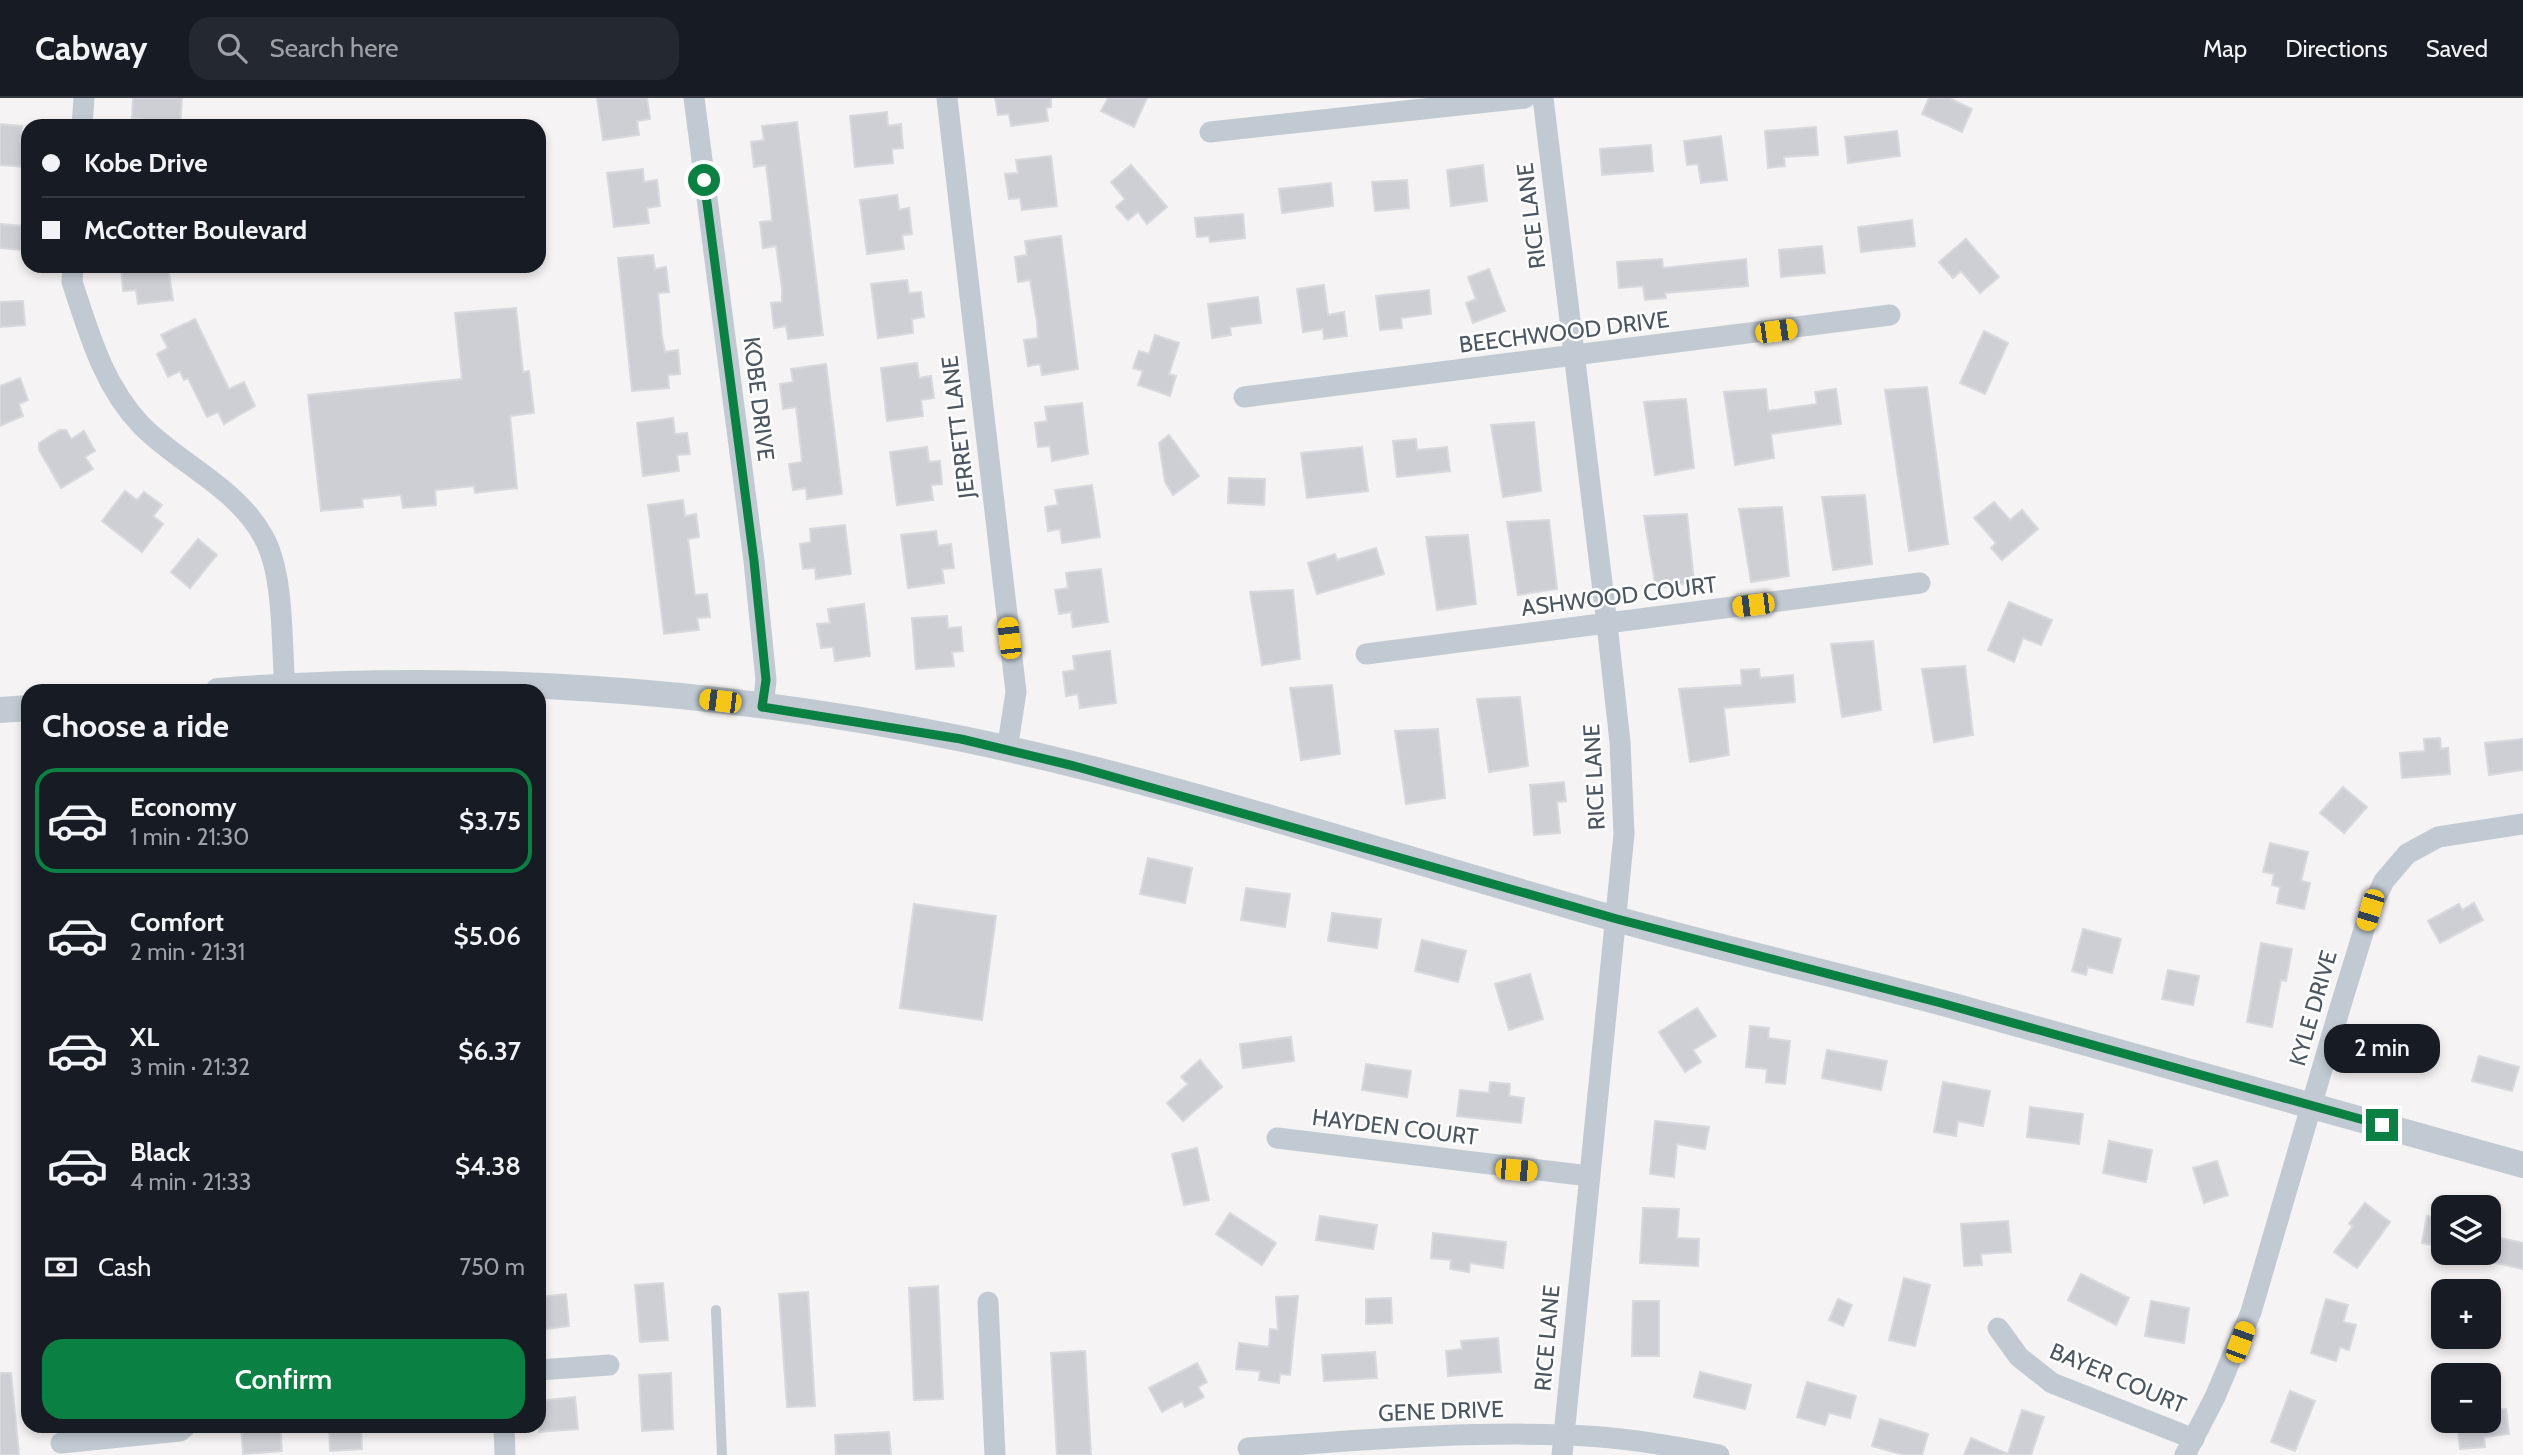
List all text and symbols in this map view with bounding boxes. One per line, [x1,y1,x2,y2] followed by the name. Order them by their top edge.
[189,17,679,80] search box
[35,28,147,68] text: Cabway
[213,29,251,67] icon: search
[269,32,399,64] text: Search here
[2203,34,2247,63] text: Map
[2285,34,2388,63] text: Directions
[2426,34,2488,63] text: Saved
[84,147,208,179] text: Kobe Drive
[1511,161,1551,271] street label: RICE LANE
[688,164,720,196] route start
[84,214,307,246] text: McCotter Boulevard
[1457,305,1671,359] street label: BEECHWOOD DRIVE
[1754,318,1799,344] car
[737,335,781,463] street label: KOBE DRIVE
[935,354,981,501] street label: JERRETT LANE
[1520,570,1718,622] street label: ASHWOOD COURT
[1731,592,1776,618] car
[997,616,1022,660] car
[698,688,743,714] car
[42,706,229,745] text: Choose a ride
[1577,723,1611,831] street label: RICE LANE
[46,789,109,852] icon: car
[130,791,236,823] text: Economy
[459,805,521,837] text: $3.75
[130,823,249,851] text: 1 min · 21:30
[2354,887,2387,933] car
[46,904,109,967] icon: car
[130,906,224,938] text: Comfort
[454,920,521,952] text: $5.06
[130,938,245,966] text: 2 min · 21:31
[2283,947,2343,1069] street label: KYLE DRIVE
[46,1019,109,1082] icon: car
[130,1021,159,1053] text: XL
[2324,1024,2440,1072] callout: 2 min
[2354,1034,2410,1062] text: 2 min
[458,1035,521,1067] text: $6.37
[130,1053,250,1081] text: 3 min · 21:32
[1310,1103,1480,1151] street label: HAYDEN COURT
[2366,1109,2398,1141] route end
[46,1134,109,1197] icon: car
[130,1136,190,1168] text: Black
[455,1150,521,1182] text: $4.38
[1495,1158,1538,1182] car
[130,1168,251,1196] text: 4 min · 21:33
[2431,1195,2501,1433] map controls
[2431,1195,2501,1265] button: layers
[42,1248,80,1286] icon: cash
[98,1251,151,1283] text: Cash
[460,1253,525,1281] text: 750 m
[2431,1279,2501,1349] button: +
[1528,1284,1566,1392] street label: RICE LANE
[2223,1319,2258,1365] car
[2046,1337,2190,1419] street label: BAYER COURT
[42,1339,525,1419] button: Confirm
[2431,1363,2501,1433] button: −
[1378,1395,1504,1427] street label: GENE DRIVE

